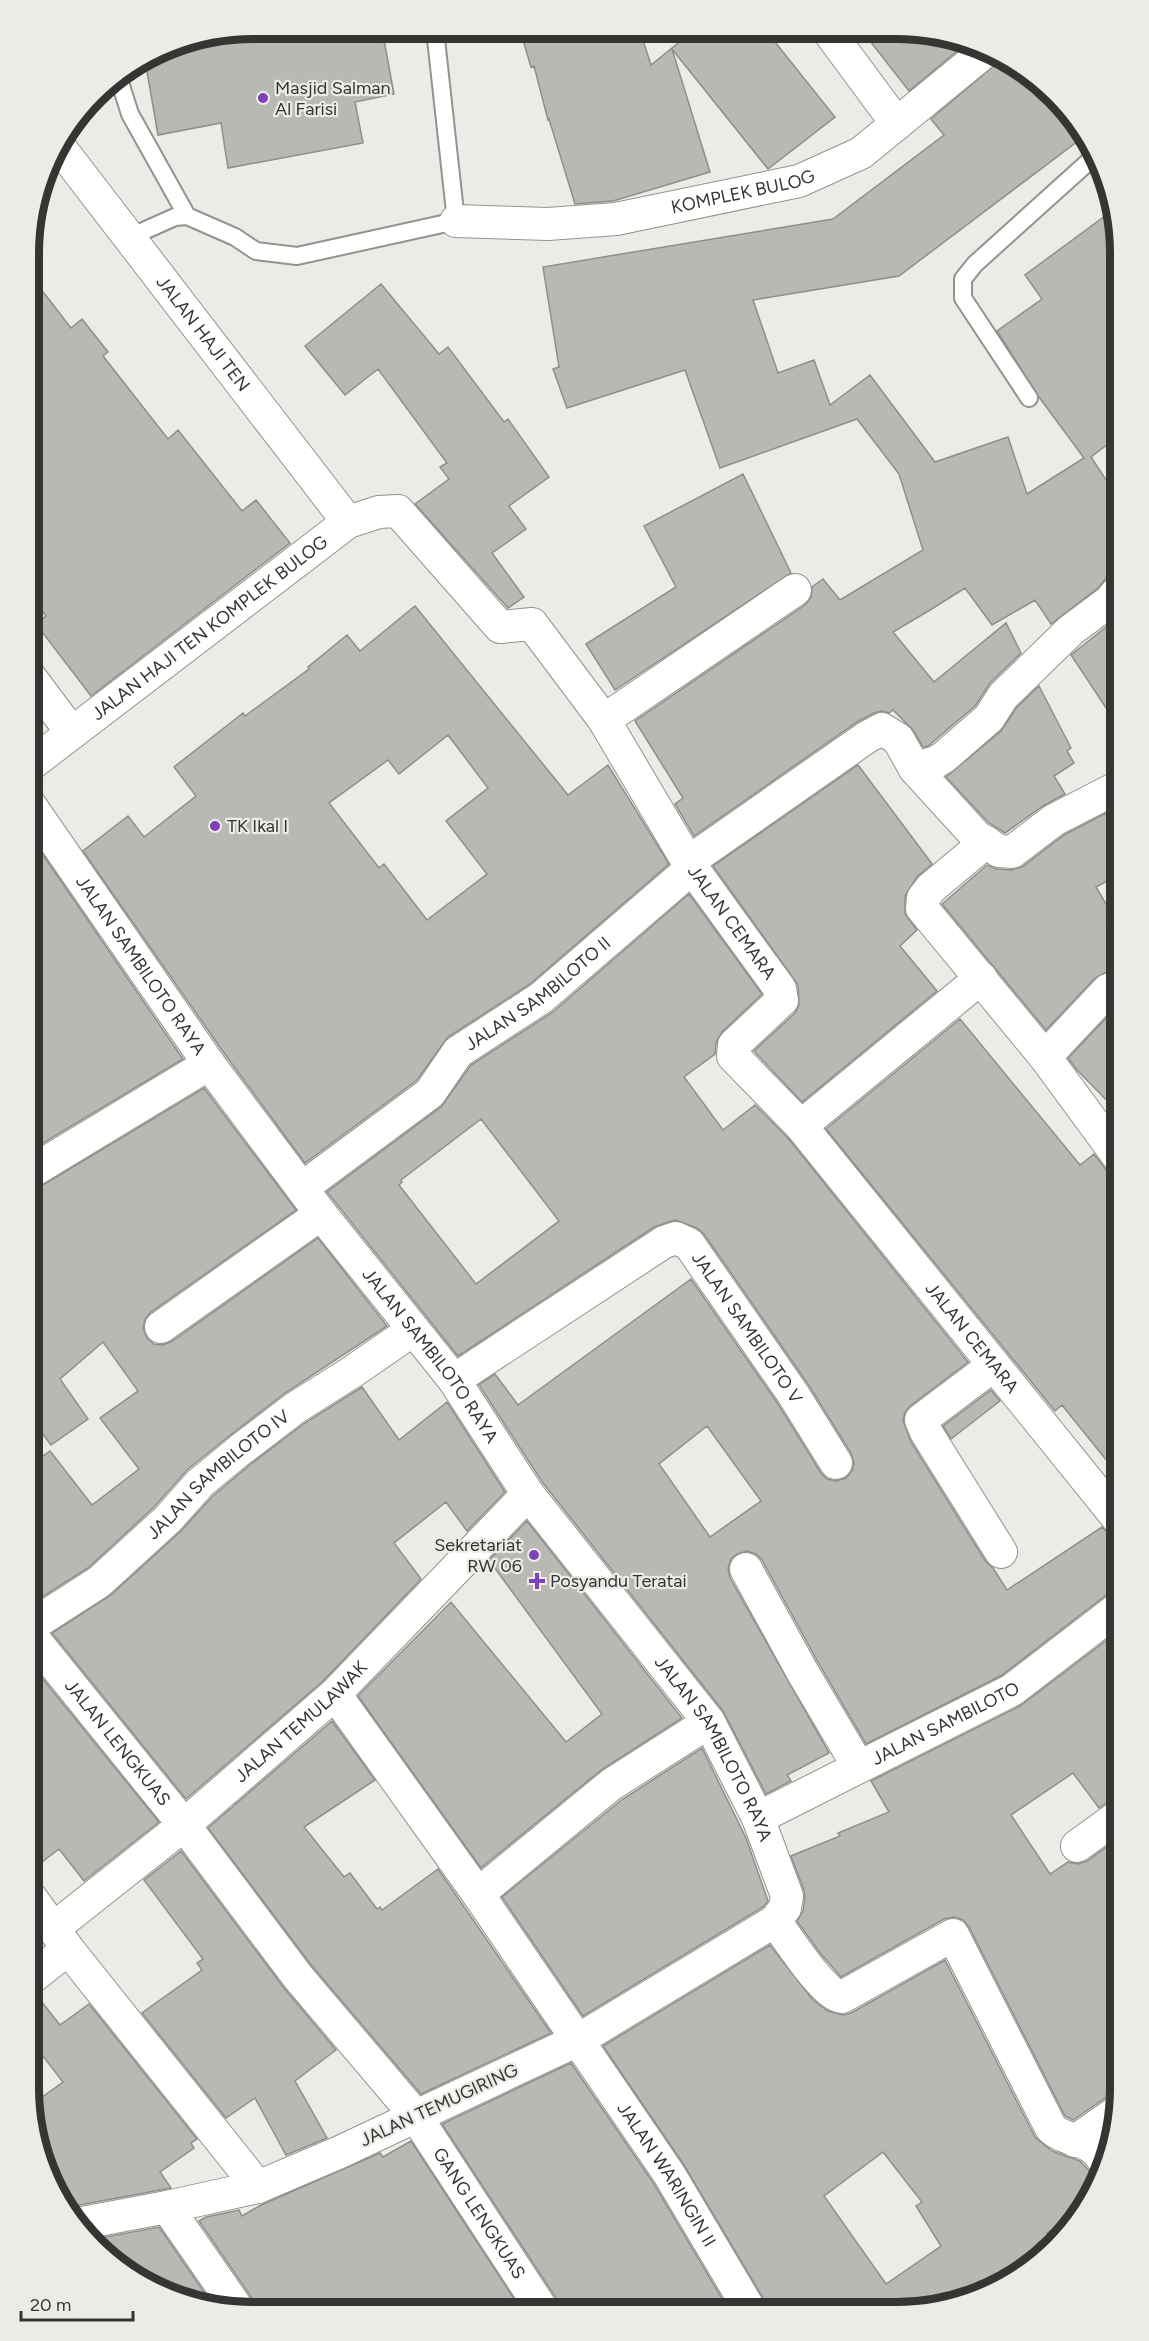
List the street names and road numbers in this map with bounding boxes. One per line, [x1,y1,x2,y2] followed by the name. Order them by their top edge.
[669,164,819,218] street label: KOMPLEK BULOG
[152,271,255,396] street label: JALAN HAJI TEN
[87,530,332,725] street label: JALAN HAJI TEN KOMPLEK BULOG
[683,861,781,984] street label: JALAN CEMARA
[71,871,211,1059] street label: JALAN SAMBILOTO RAYA
[461,932,615,1055] street label: JALAN SAMBILOTO II
[687,1248,807,1408] street label: JALAN SAMBILOTO V
[358,1264,503,1447] street label: JALAN SAMBILOTO RAYA
[921,1278,1023,1398] street label: JALAN CEMARA
[142,1405,294,1544] street label: JALAN SAMBILOTO IV
[650,1651,777,1844] street label: JALAN SAMBILOTO RAYA
[230,1656,372,1787] street label: JALAN TEMULAWAK
[60,1675,175,1810] street label: JALAN LENGKUAS
[868,1677,1023,1770] street label: JALAN SAMBILOTO
[356,2059,522,2151] street label: JALAN TEMUGIRING
[612,2098,721,2251] street label: JALAN WARINGIN II
[428,2143,530,2283] street label: GANG LENGKUAS

